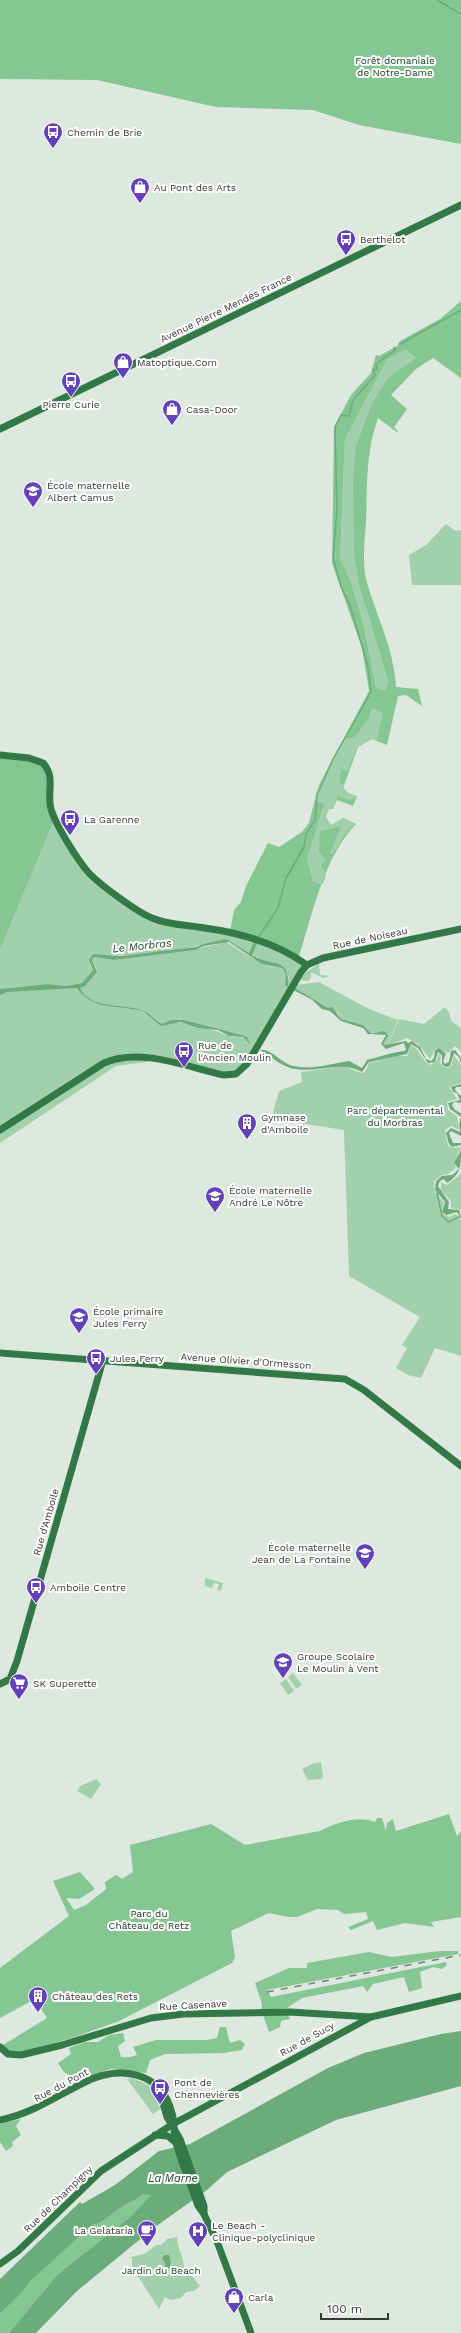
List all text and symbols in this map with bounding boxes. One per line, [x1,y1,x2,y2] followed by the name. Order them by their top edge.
[355,55,435,78] park label: Forêt domaniale de Notre-Dame
[42,121,64,149] bus stop icon: Chemin de Brie
[67,127,142,138] place label: Chemin de Brie
[129,176,151,204] shop icon: Au Pont des Arts
[154,182,236,193] place label: Au Pont des Arts
[335,228,357,256] bus stop icon: Berthelot
[360,234,406,245] place label: Berthelot
[159,271,294,345] street label: Avenue Pierre Mendès France
[112,351,134,379] shop icon: Matoptique.Com
[137,357,217,368] place label: Matoptique.Com
[60,370,82,398] bus stop icon: Pierre Curie
[161,398,183,426] shop icon: Casa-Door
[42,399,100,410] place label: Pierre Curie
[186,404,238,415] place label: Casa-Door
[22,480,44,508] school or university icon: École maternelle Albert Camus
[47,480,130,503] place label: École maternelle Albert Camus
[59,808,81,836] bus stop icon: La Garenne
[84,814,140,825] place label: La Garenne
[332,925,408,951] street label: Rue de Noiseau
[112,936,173,956] water label: Le Morbras
[173,1040,195,1068] bus stop icon: Rue de l'Ancien Moulin
[198,1040,271,1063] place label: Rue de l'Ancien Moulin
[347,1105,443,1128] park label: Parc départemental du Morbras
[236,1112,258,1140] building icon: Gymnase d'Amboile
[261,1112,309,1135] place label: Gymnase d'Amboile
[204,1185,226,1213] school or university icon: École maternelle André Le Nôtre
[229,1185,312,1208] place label: École maternelle André Le Nôtre
[68,1306,90,1334] school or university icon: École primaire Jules Ferry
[93,1306,164,1329] place label: École primaire Jules Ferry
[85,1347,107,1375] bus stop icon: Jules Ferry
[180,1351,312,1371] street label: Avenue Olivier d'Ormesson
[110,1353,165,1364] place label: Jules Ferry
[31,1487,61,1557] street label: Rue d'Amboile
[252,1542,351,1565] place label: École maternelle Jean de La Fontaine
[354,1542,376,1570] school or university icon: École maternelle Jean de La Fontaine
[25,1576,47,1604] bus stop icon: Amboile Centre
[50,1582,126,1593] place label: Amboile Centre
[272,1651,294,1679] school or university icon: Groupe Scolaire Le Moulin à Vent
[297,1651,379,1674] place label: Groupe Scolaire Le Moulin à Vent
[8,1672,30,1700] supermarket icon: SK Superette
[33,1678,97,1689] place label: SK Superette
[109,1908,189,1931] park label: Parc du Château de Retz
[27,1985,49,2013] building icon: Château des Rets
[52,1991,138,2002] place label: Château des Rets
[159,1998,228,2012] street label: Rue Casenave
[278,2019,337,2058] street label: Rue de Sucy
[32,2066,91,2104] street label: Rue du Pont
[149,2077,171,2105] bus stop icon: Pont de Chennevières
[174,2077,239,2100] place label: Pont de Chennevières
[21,2163,95,2235] street label: Rue de Champigny
[148,2172,198,2185] water label: La Marne
[136,2219,158,2247] cafe icon: La Gelataria
[187,2220,209,2248] hospital icon: Le Beach - Clinique-polyclinique
[212,2220,316,2243] place label: Le Beach - Clinique-polyclinique
[74,2225,133,2236] place label: La Gelataria
[121,2265,201,2276] park label: Jardin du Beach
[223,2286,245,2314] shop icon: Carla
[248,2292,274,2303] place label: Carla
[321,2295,388,2321] scale bar
[327,2302,362,2316] text: 100 m

